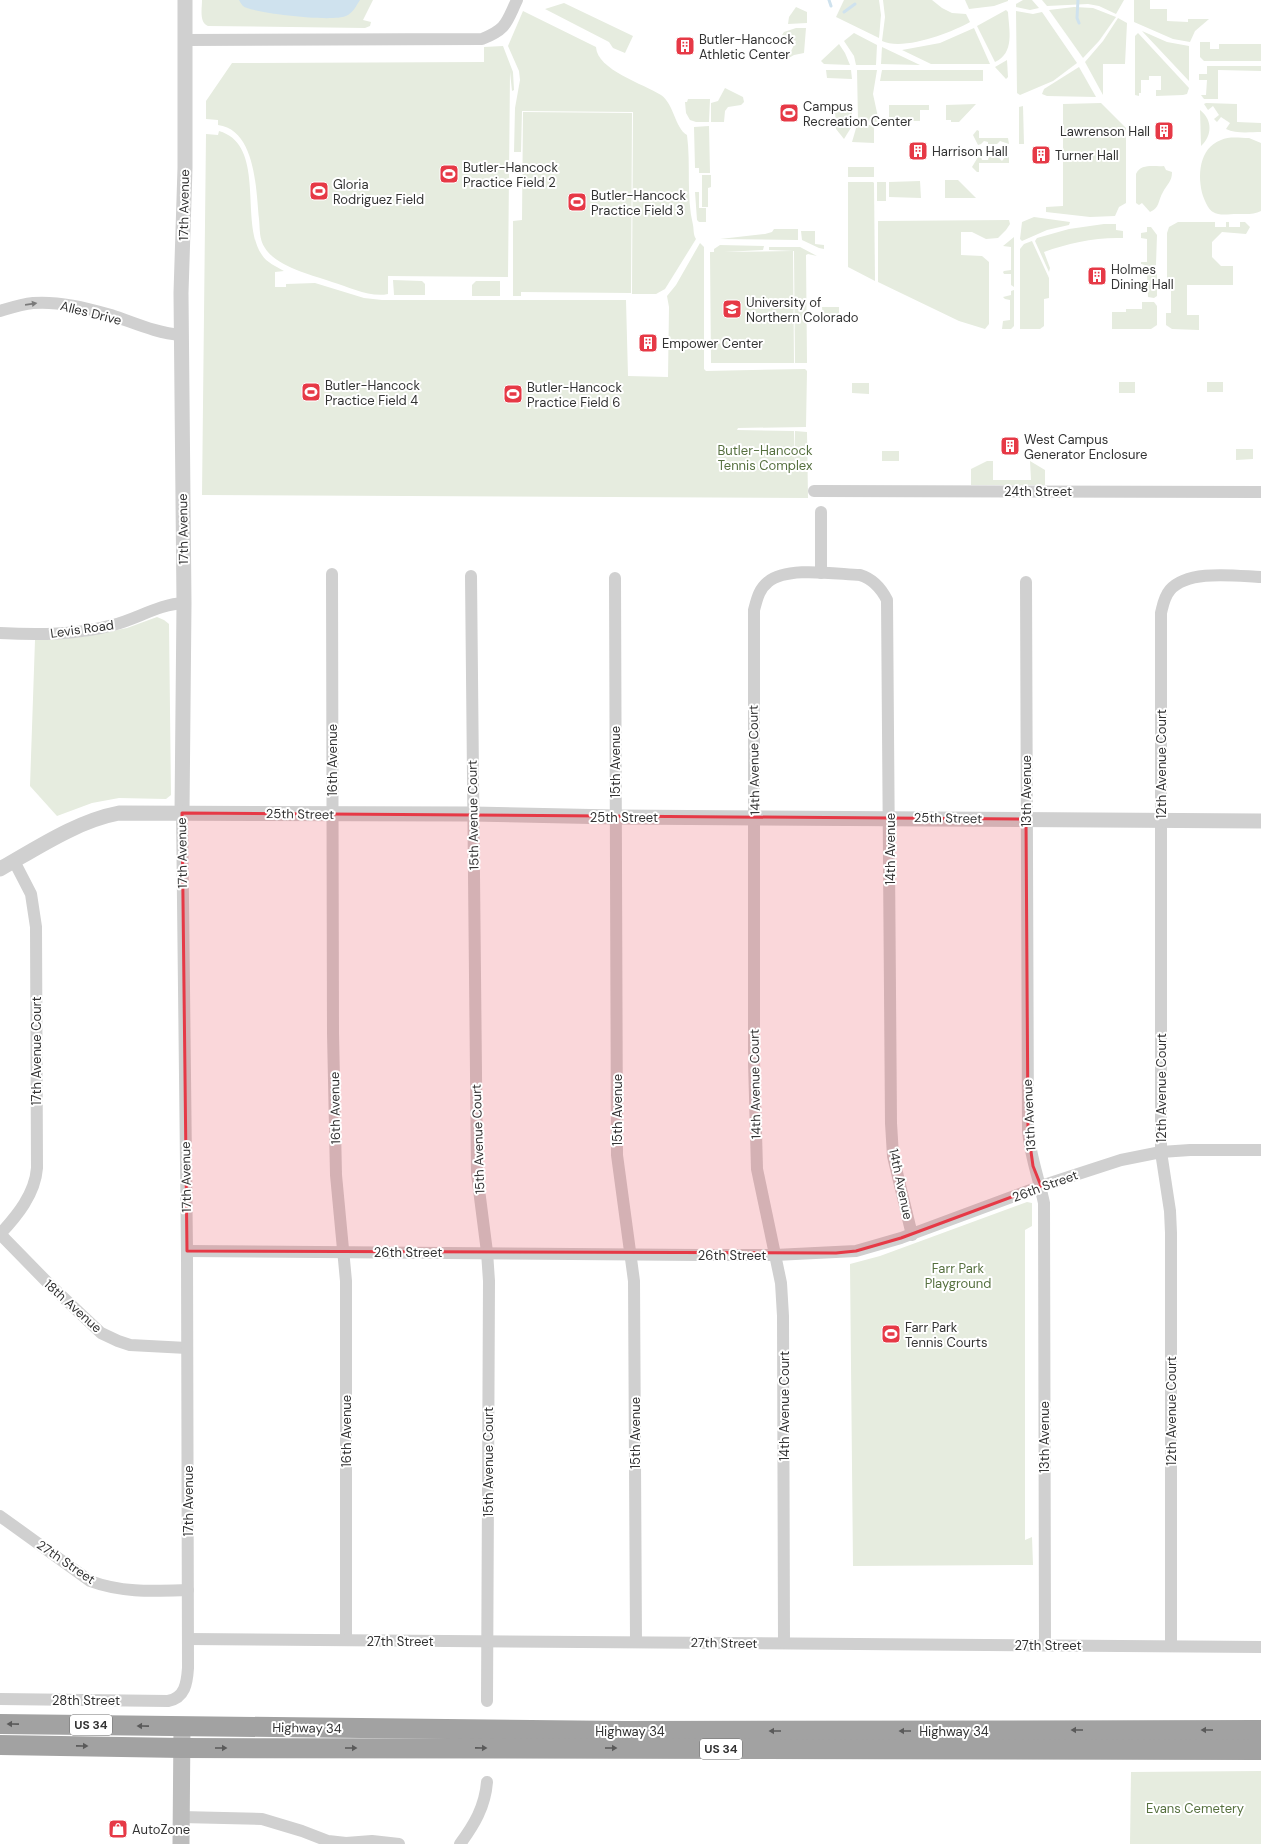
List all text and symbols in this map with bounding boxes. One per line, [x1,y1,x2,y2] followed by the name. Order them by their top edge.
[699,31,794,63] place label: Butler-Hancock Athletic Center
[674,35,696,57] building icon: Butler-Hancock Athletic Center
[803,98,912,130] place label: Campus Recreation Center
[778,102,800,124] sports icon: Campus Recreation Center
[1153,120,1175,142] building icon: Lawrenson Hall
[1060,123,1150,140] place label: Lawrenson Hall
[907,140,929,162] building icon: Harrison Hall
[932,143,1008,160] place label: Harrison Hall
[1030,144,1052,166] building icon: Turner Hall
[1055,147,1119,164] place label: Turner Hall
[463,159,558,191] place label: Butler-Hancock Practice Field 2
[438,163,460,185] sports icon: Butler-Hancock Practice Field 2
[175,169,193,241] street label: 17th Avenue
[333,176,424,208] place label: Gloria Rodriguez Field
[308,180,330,202] sports icon: Gloria Rodriguez Field
[591,187,686,219] place label: Butler-Hancock Practice Field 3
[566,191,588,213] sports icon: Butler-Hancock Practice Field 3
[1111,261,1174,293] place label: Holmes Dining Hall
[1086,265,1108,287] building icon: Holmes Dining Hall
[746,294,859,326] place label: University of Northern Colorado
[59,297,123,329] street label: Alles Drive
[721,298,743,320] school or university icon: University of Northern Colorado
[25,301,37,307] one-way arrow
[637,332,659,354] building icon: Empower Center
[662,335,763,352] place label: Empower Center
[325,377,420,409] place label: Butler-Hancock Practice Field 4
[527,379,622,411] place label: Butler-Hancock Practice Field 6
[300,381,322,403] sports icon: Butler-Hancock Practice Field 4
[502,383,524,405] sports icon: Butler-Hancock Practice Field 6
[1024,431,1147,463] place label: West Campus Generator Enclosure
[999,435,1021,457] building icon: West Campus Generator Enclosure
[717,442,813,474] park label: Butler-Hancock Tennis Complex
[1004,483,1072,500] street label: 24th Street
[174,493,192,565] street label: 17th Avenue
[49,616,115,642] street label: Levis Road
[745,705,763,815] street label: 14th Avenue Court
[1153,709,1170,819] street label: 12th Avenue Court
[324,724,341,796] street label: 16th Avenue
[607,726,624,798] street label: 15th Avenue
[1018,755,1035,827] street label: 13th Avenue
[464,760,482,870] street label: 15th Avenue Court
[266,805,334,823] street label: 25th Street
[590,809,658,826] street label: 25th Street
[914,809,982,827] street label: 25th Street
[882,813,899,885] street label: 14th Avenue
[173,817,191,889] street label: 17th Avenue
[28,996,45,1106] street label: 17th Avenue Court
[746,1029,764,1139] street label: 14th Avenue Court
[1153,1033,1170,1143] street label: 12th Avenue Court
[326,1072,344,1144] street label: 16th Avenue
[609,1074,626,1146] street label: 15th Avenue
[1019,1079,1039,1151] street label: 13th Avenue
[468,1084,488,1194] street label: 15th Avenue Court
[177,1141,195,1213] street label: 17th Avenue
[885,1147,917,1221] street label: 14th Avenue
[1010,1166,1080,1206] street label: 26th Street
[374,1244,442,1261] street label: 26th Street
[698,1247,766,1264] street label: 26th Street
[925,1260,991,1292] park label: Farr Park Playground
[40,1276,106,1336] street label: 18th Avenue
[905,1319,987,1351] place label: Farr Park Tennis Courts
[880,1323,902,1345] sports icon: Farr Park Tennis Courts
[776,1351,793,1461] street label: 14th Avenue Court
[1163,1356,1180,1466] street label: 12th Avenue Court
[338,1395,355,1467] street label: 16th Avenue
[627,1397,644,1469] street label: 15th Avenue
[1036,1401,1053,1473] street label: 13th Avenue
[480,1407,497,1517] street label: 15th Avenue Court
[180,1465,197,1537] street label: 17th Avenue
[33,1536,99,1588] street label: 27th Street
[366,1633,434,1650] street label: 27th Street
[690,1634,758,1652] street label: 27th Street
[1014,1637,1082,1654] street label: 27th Street
[52,1692,120,1709] street label: 28th Street
[70,1715,112,1735] road number: US 34
[272,1719,342,1737] street label: Highway 34
[7,1721,19,1728] one-way arrow
[136,1723,149,1729] one-way arrow
[595,1723,665,1740] street label: Highway 34
[919,1723,989,1740] street label: Highway 34
[1070,1727,1083,1733] one-way arrow
[1200,1727,1213,1733] one-way arrow
[768,1728,781,1734] one-way arrow
[898,1728,911,1734] one-way arrow
[700,1739,742,1759] road number: US 34
[76,1743,88,1750] one-way arrow
[215,1745,228,1751] one-way arrow
[345,1745,358,1751] one-way arrow
[475,1745,488,1751] one-way arrow
[605,1745,618,1751] one-way arrow
[1146,1800,1244,1817] park label: Evans Cemetery
[107,1818,129,1840] shop icon: AutoZone
[132,1821,190,1838] place label: AutoZone

